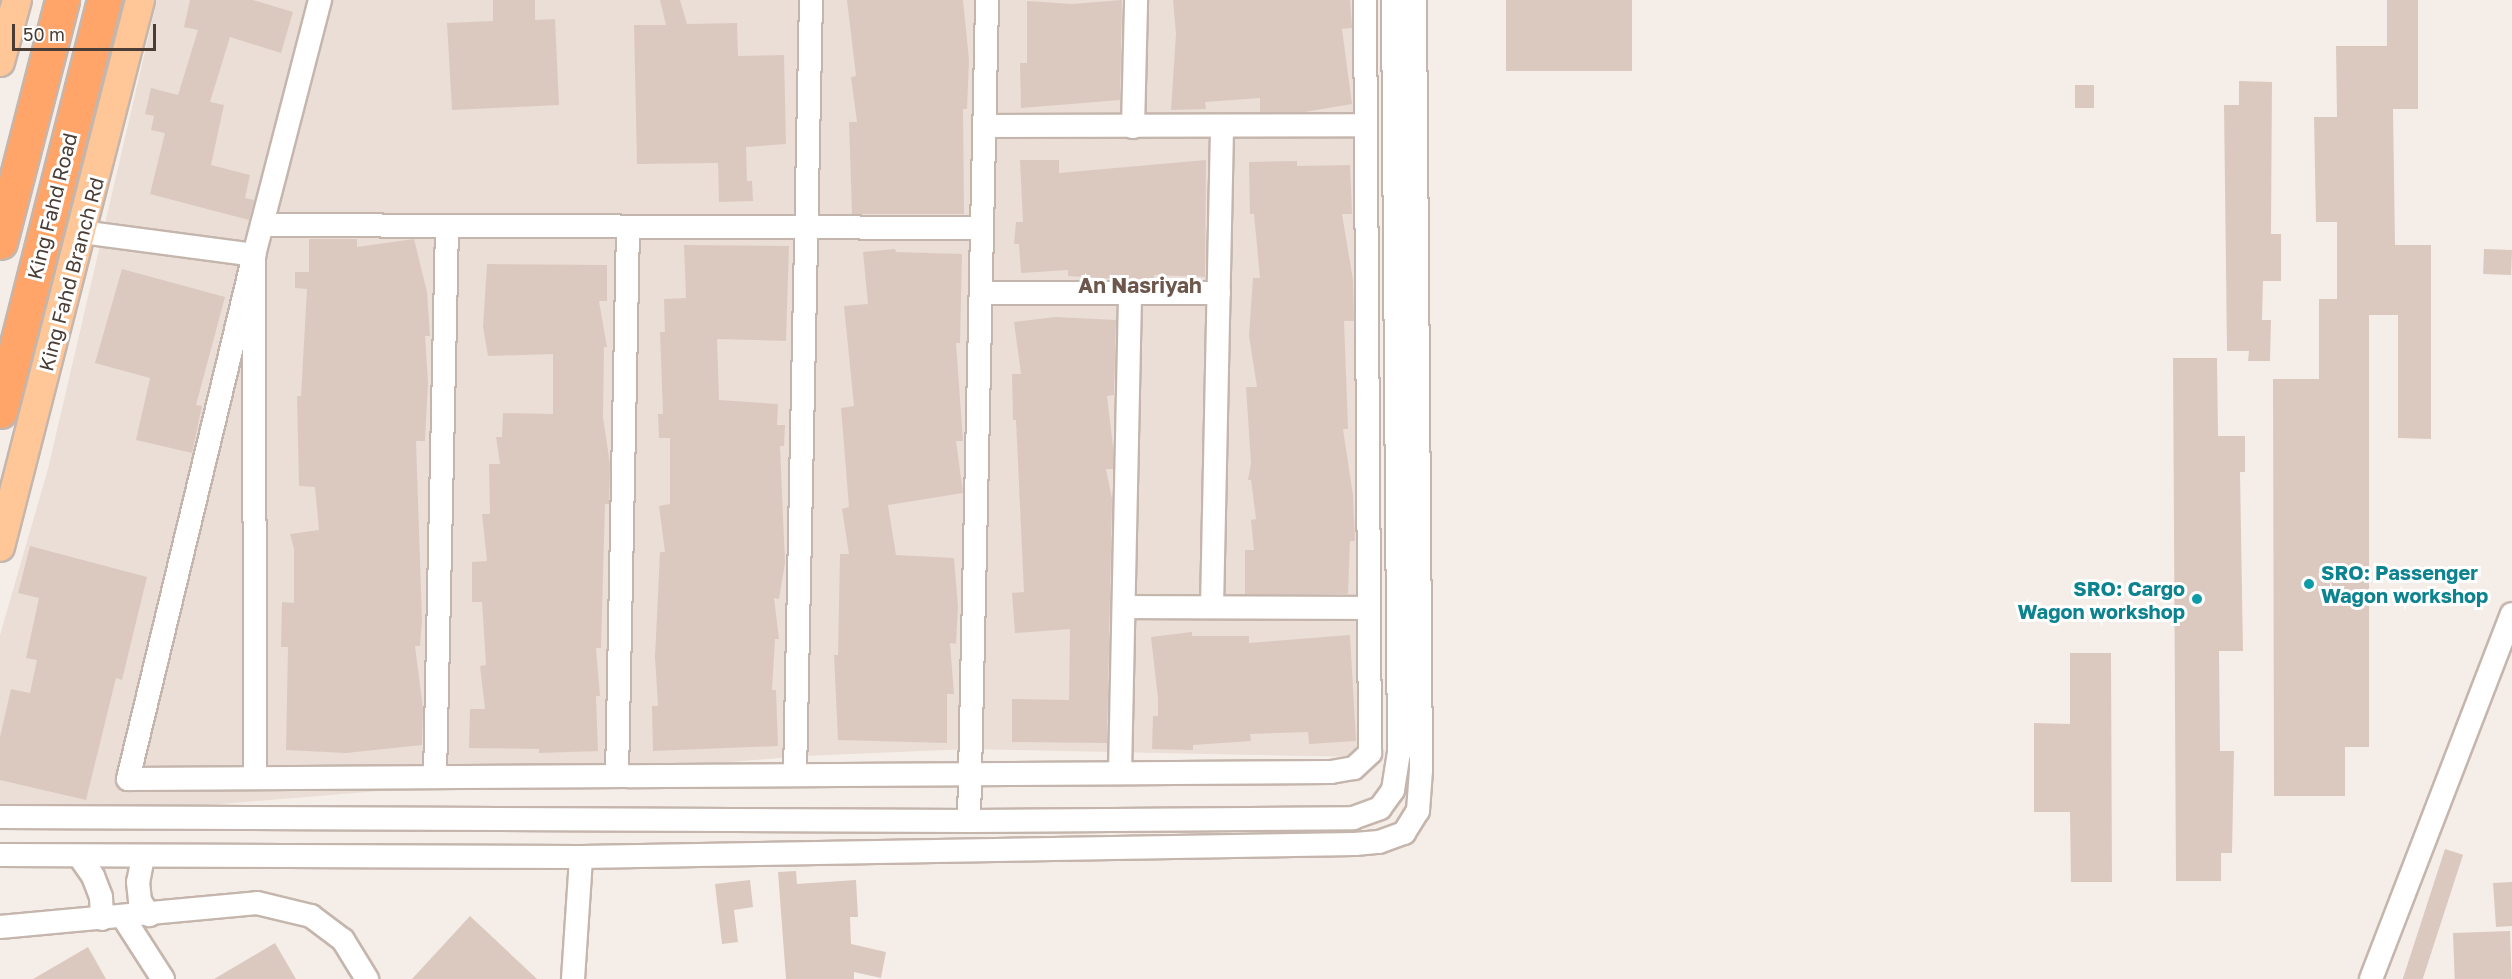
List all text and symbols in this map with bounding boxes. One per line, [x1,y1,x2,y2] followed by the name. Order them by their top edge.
[15,12,159,50] scale bar
[23,23,65,45] text: 50 m
[22,130,82,282] street label: King Fahd Road
[34,174,108,374] street label: King Fahd Branch Rd
[1078,272,1202,298] district label: An Nasriyah
[2321,560,2488,607] place label: SRO: Passenger Wagon workshop
[2018,576,2185,623] place label: SRO: Cargo Wagon workshop
[2302,577,2316,591] marker: SRO: Passenger Wagon workshop
[2190,592,2204,606] marker: SRO: Cargo Wagon workshop

